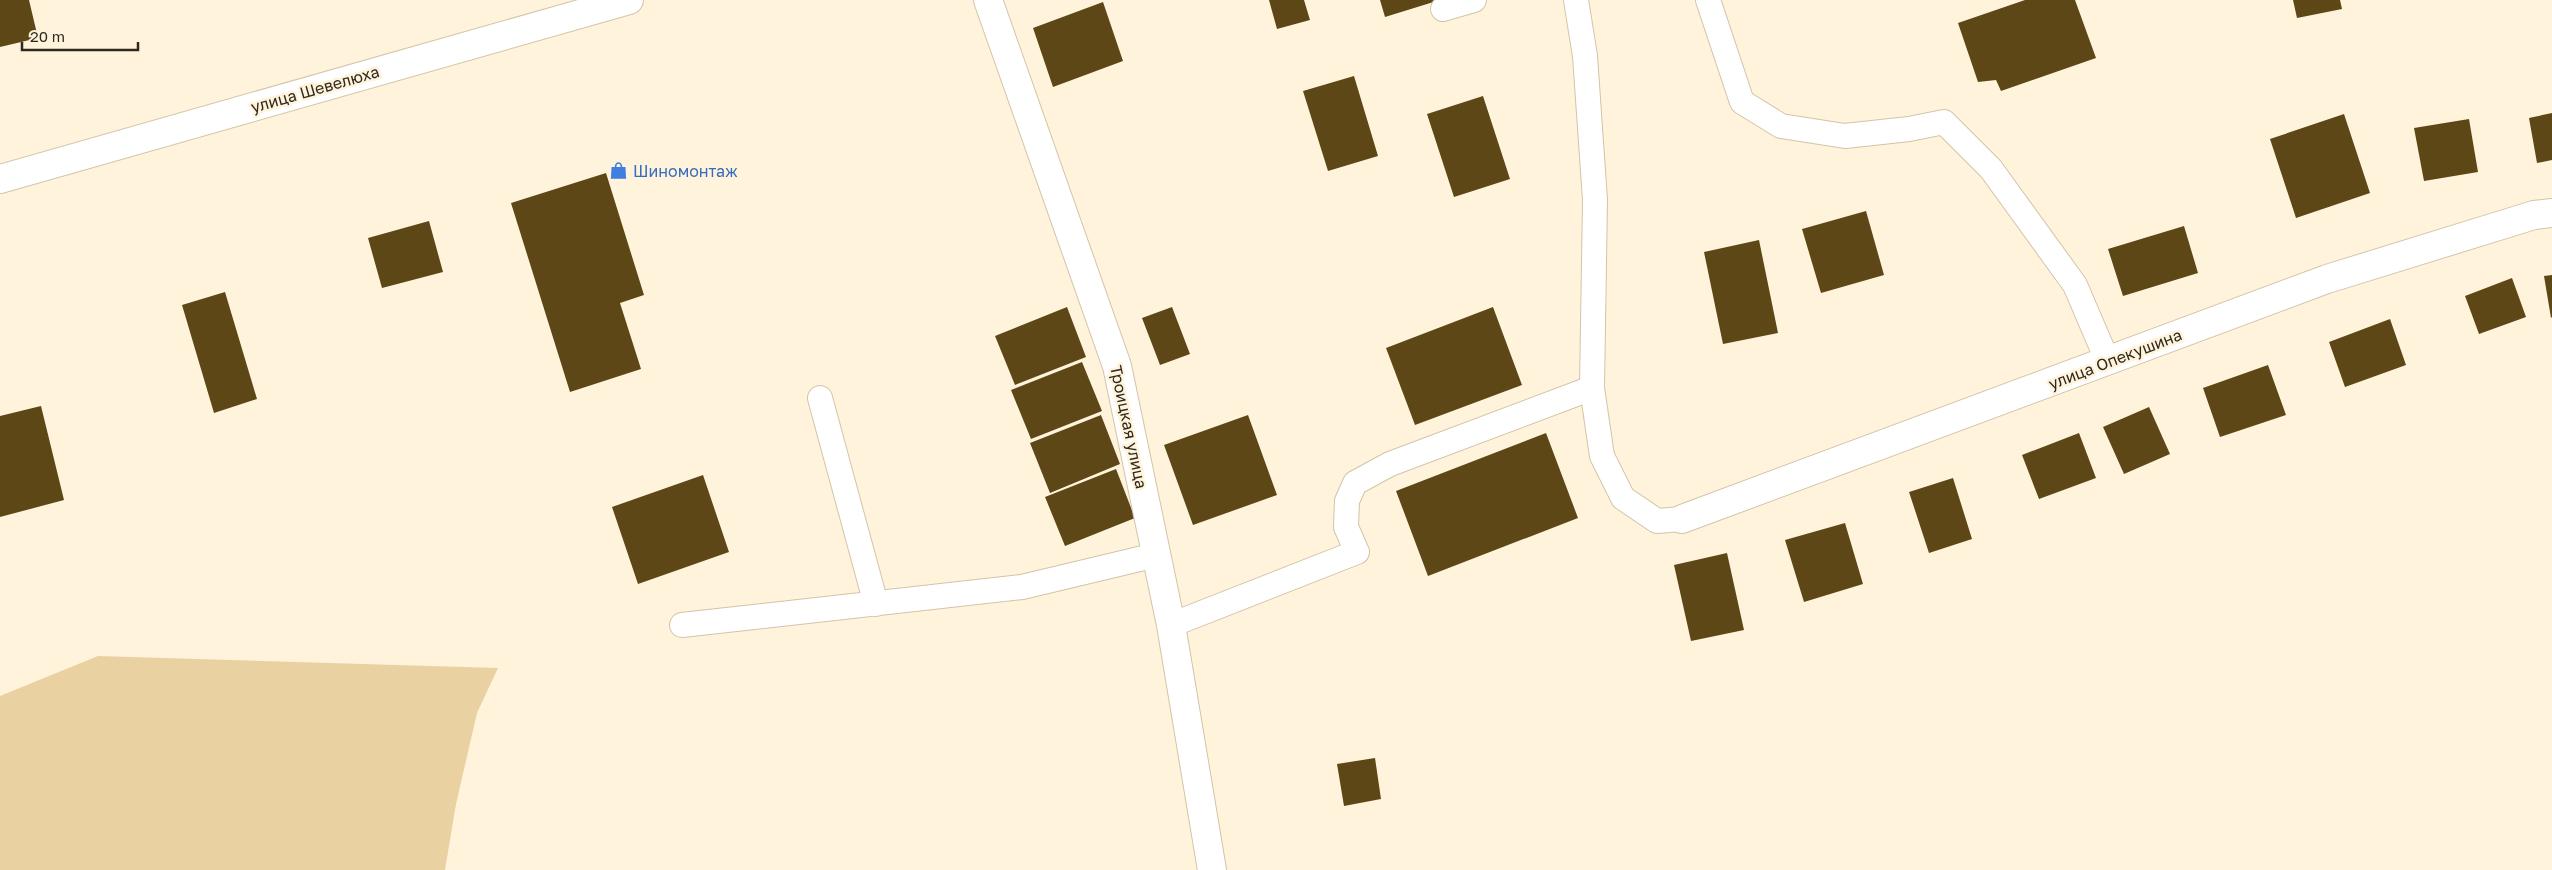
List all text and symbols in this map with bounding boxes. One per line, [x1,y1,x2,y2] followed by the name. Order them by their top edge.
[22,20,139,52] scale bar
[30,27,65,45] text: 20 m
[248,61,382,117] street label: улица Шевелюха
[609,161,629,181] shop icon: Шиномонтаж
[633,161,738,181] place label: Шиномонтаж
[2045,324,2185,394] street label: улица Опекушина
[1106,363,1152,491] street label: Троицкая улица

